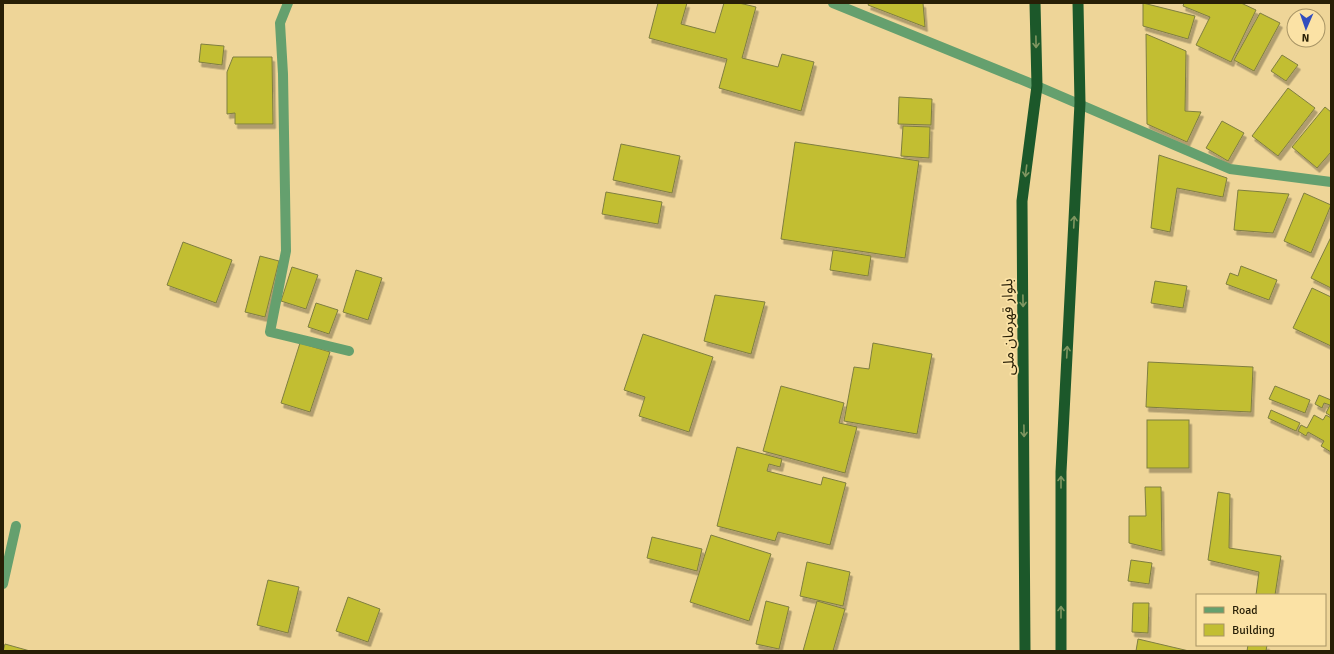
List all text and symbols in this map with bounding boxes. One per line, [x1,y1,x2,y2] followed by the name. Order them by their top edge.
[1286,8,1326,48] north arrow
[1302,31,1310,44] text: N
[1032,35,1040,48] one-way arrow
[1022,164,1030,177] one-way arrow
[1070,216,1077,229] one-way arrow
[998,278,1018,376] street label: بلوار قهرمان ملی
[1019,294,1027,307] one-way arrow
[1063,346,1071,359] one-way arrow
[1020,424,1028,437] one-way arrow
[1057,476,1065,489] one-way arrow
[1196,594,1326,646] legend
[1232,603,1258,618] text: Road
[1057,606,1065,619] one-way arrow
[1232,623,1275,638] text: Building

